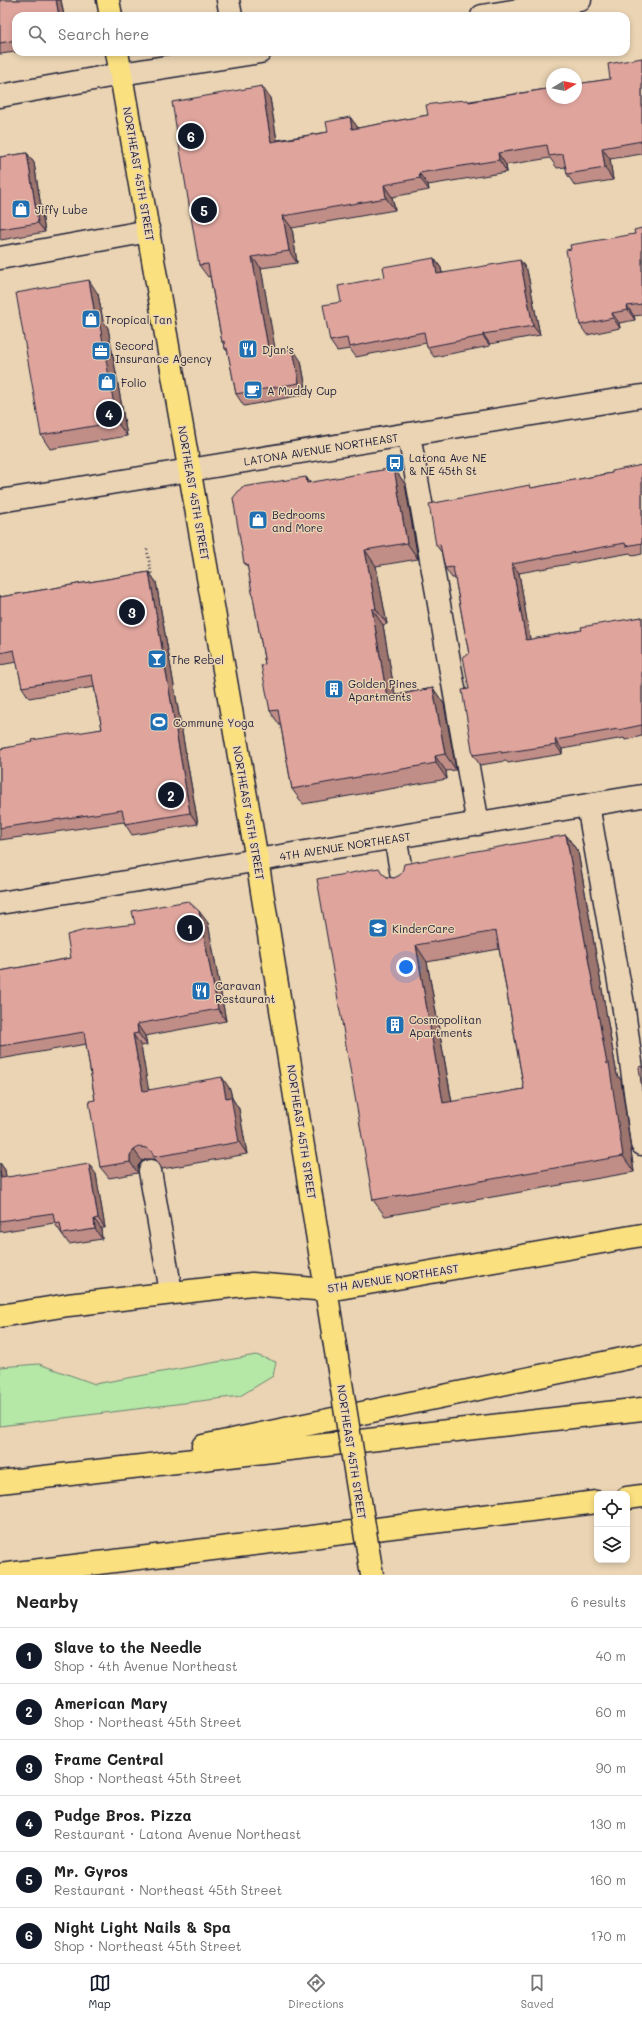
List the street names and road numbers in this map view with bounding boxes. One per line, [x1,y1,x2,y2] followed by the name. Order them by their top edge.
[120,106,158,242] street label: NORTHEAST 45TH STREET
[175,425,213,561] street label: NORTHEAST 45TH STREET
[243,429,399,469] street label: LATONA AVENUE NORTHEAST
[230,745,268,881] street label: NORTHEAST 45TH STREET
[278,828,412,864] street label: 4TH AVENUE NORTHEAST
[284,1064,320,1200] street label: NORTHEAST 45TH STREET
[326,1260,460,1296] street label: 5TH AVENUE NORTHEAST
[334,1384,370,1520] street label: NORTHEAST 45TH STREET

